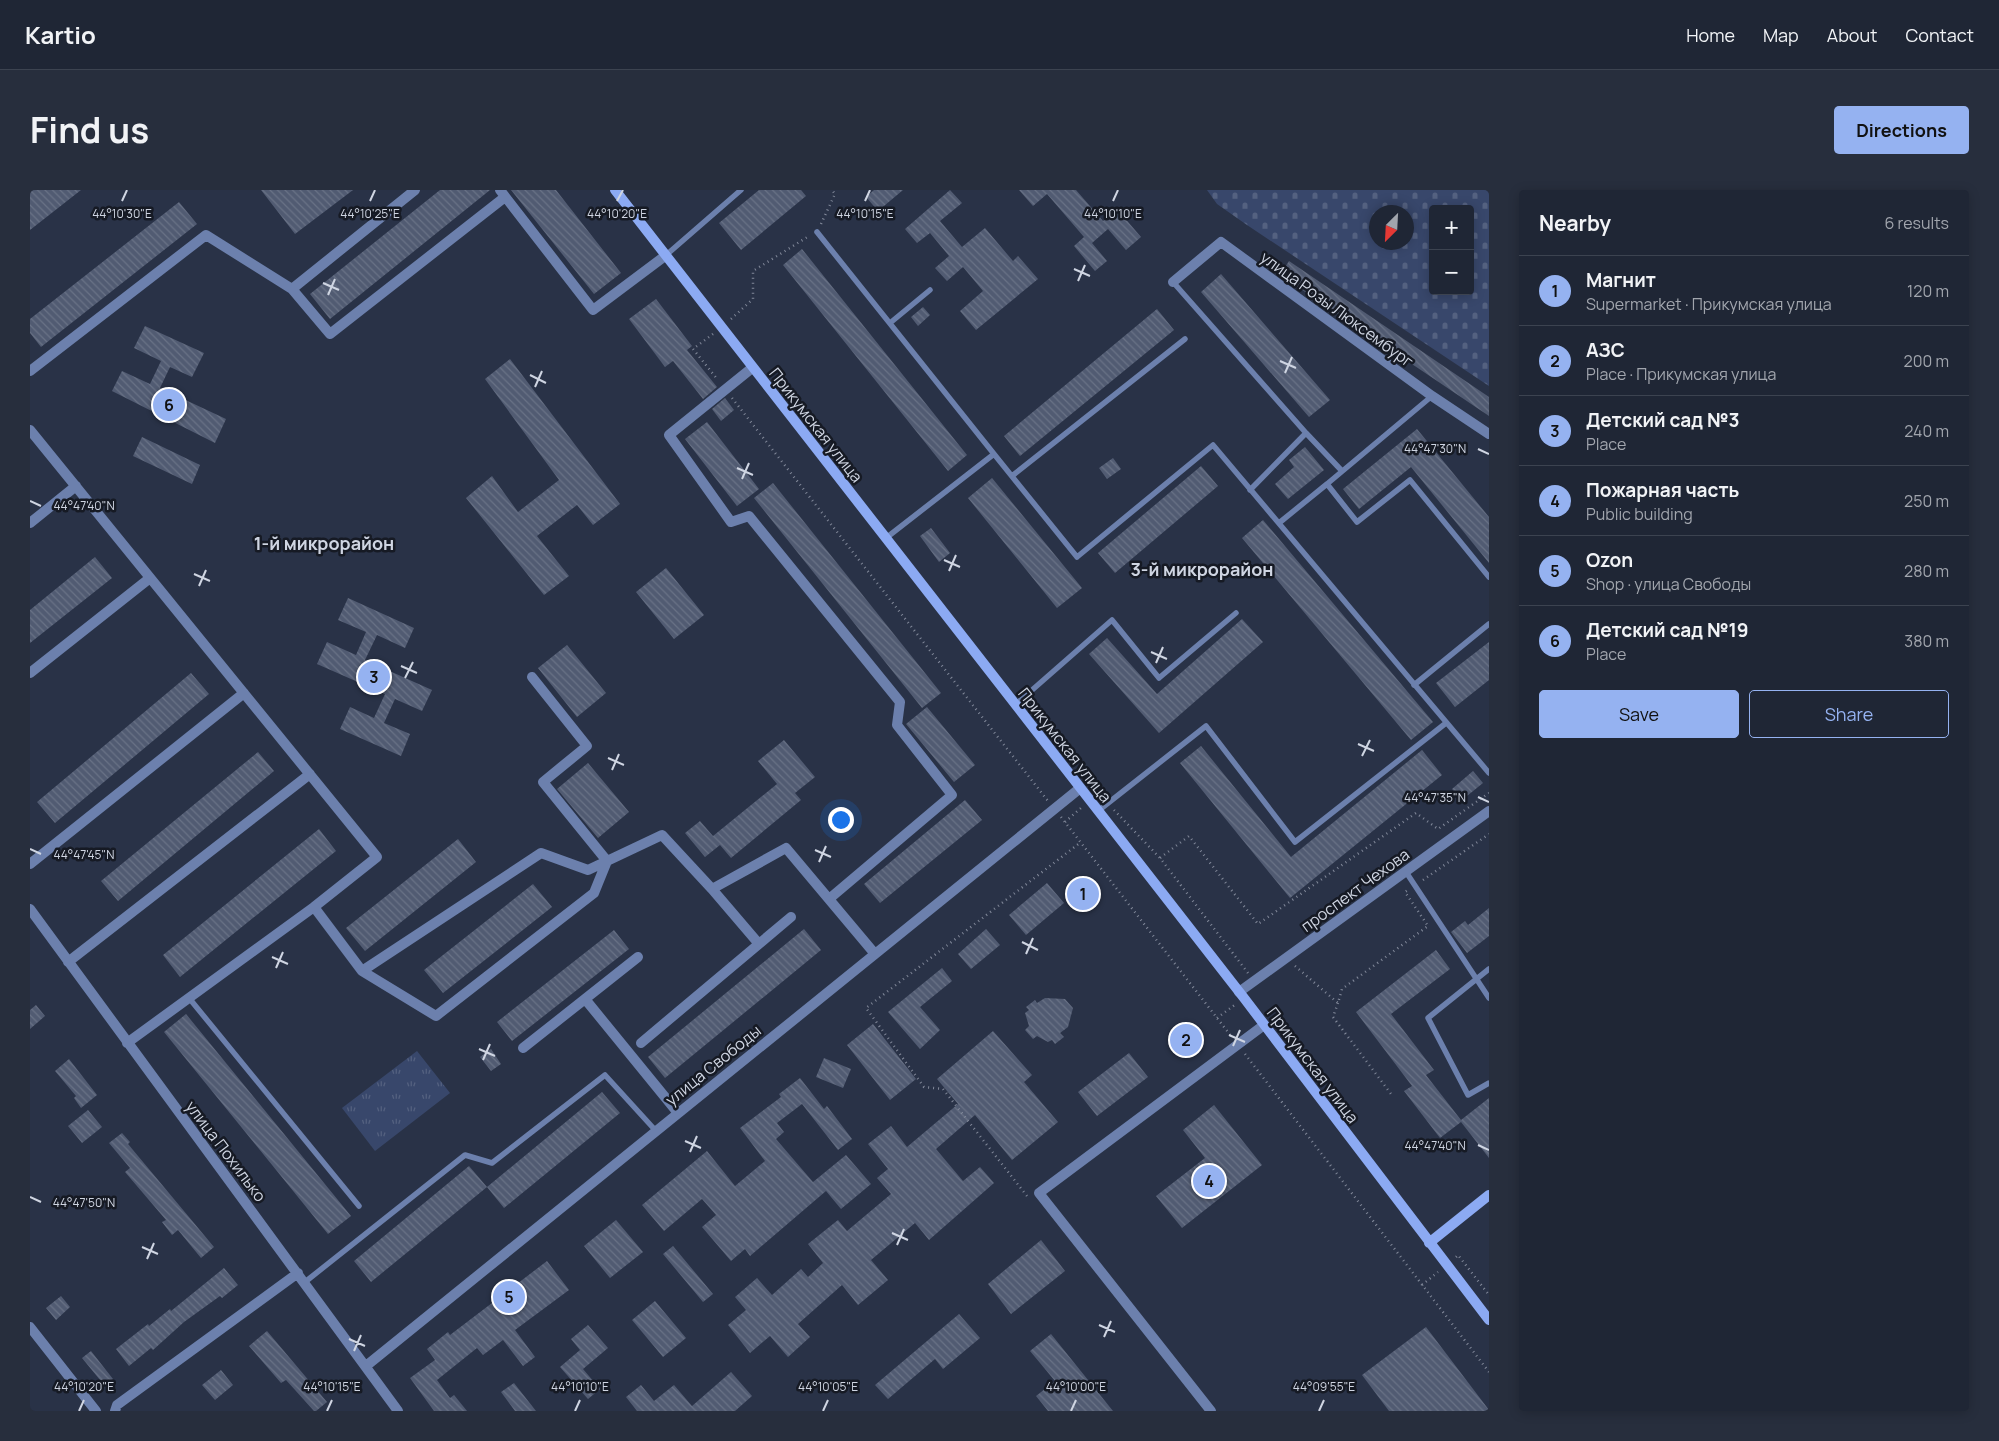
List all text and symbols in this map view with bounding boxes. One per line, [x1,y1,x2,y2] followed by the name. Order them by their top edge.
[25,18,96,51] text: Kartio
[1686,23,1735,47] text: Home
[1763,23,1799,47] text: Map
[1827,23,1877,47] text: About
[1905,23,1974,47] text: Contact
[30,106,149,154] text: Find us
[1834,106,1969,154] button: Directions
[92,205,152,222] text: 44°10'30"E
[340,205,400,222] text: 44°10'25"E
[587,205,647,222] text: 44°10'20"E
[836,205,894,222] text: 44°10'15"E
[1084,205,1142,222] text: 44°10'10"E
[1369,205,1414,250] north arrow
[1429,205,1474,295] map controls
[1429,205,1474,250] button: +
[1539,209,1611,237] text: Nearby
[1884,212,1949,234] text: 6 results
[1256,246,1419,372] street label: улица Розы Люксембург
[1429,250,1474,295] button: −
[1586,267,1656,293] text: Магнит
[1551,280,1559,302] text: 1
[1907,280,1949,302] text: 120 m
[1586,293,1832,315] text: Supermarket · Прикумская улица
[1586,337,1625,363] text: АЗС
[1550,350,1560,372] text: 2
[1904,350,1949,372] text: 200 m
[764,363,868,487] street label: Прикумская улица
[1586,363,1776,385] text: Place · Прикумская улица
[153,386,185,424] pin: 6
[1586,407,1739,433] text: Детский сад №3
[1550,420,1560,442] text: 3
[1904,420,1949,442] text: 240 m
[1586,433,1626,455] text: Place
[1404,440,1466,457] text: 44°47'30"N
[1586,477,1739,503] text: Пожарная часть
[1550,490,1560,512] text: 4
[1904,490,1949,512] text: 250 m
[53,497,115,514] text: 44°47'40"N
[1586,503,1693,525] text: Public building
[254,531,394,555] district label: 1-й микрорайон
[1586,547,1633,573] text: Ozon
[1130,557,1274,581] district label: 3-й микрорайон
[1550,560,1560,582] text: 5
[1904,560,1949,582] text: 280 m
[1586,573,1751,595] text: Shop · улица Свободы
[1586,617,1749,643] text: Детский сад №19
[1550,630,1560,652] text: 6
[1904,630,1949,652] text: 380 m
[1586,643,1626,665] text: Place
[358,658,390,696] pin: 3
[1013,683,1117,807] street label: Прикумская улица
[1539,690,1739,738] button: Save
[1749,690,1949,738] button: Share
[1404,789,1466,806] text: 44°47'35"N
[828,807,854,833] your location
[1296,843,1414,937] street label: проспект Чехова
[54,846,114,863] text: 44°47'45"N
[1067,875,1099,913] pin: 1
[1262,1002,1364,1128] street label: Прикумская улица
[661,1020,765,1110] street label: улица Свободы
[1170,1021,1202,1059] pin: 2
[181,1096,271,1206] street label: улица Похилько
[1404,1137,1466,1154] text: 44°47'40"N
[1193,1162,1225,1200] pin: 4
[53,1194,115,1211] text: 44°47'50"N
[493,1278,525,1316] pin: 5
[54,1378,114,1395] text: 44°10'20"E
[303,1378,361,1395] text: 44°10'15"E
[551,1378,609,1395] text: 44°10'10"E
[798,1378,858,1395] text: 44°10'05"E
[1046,1378,1106,1395] text: 44°10'00"E
[1293,1378,1355,1395] text: 44°09'55"E

